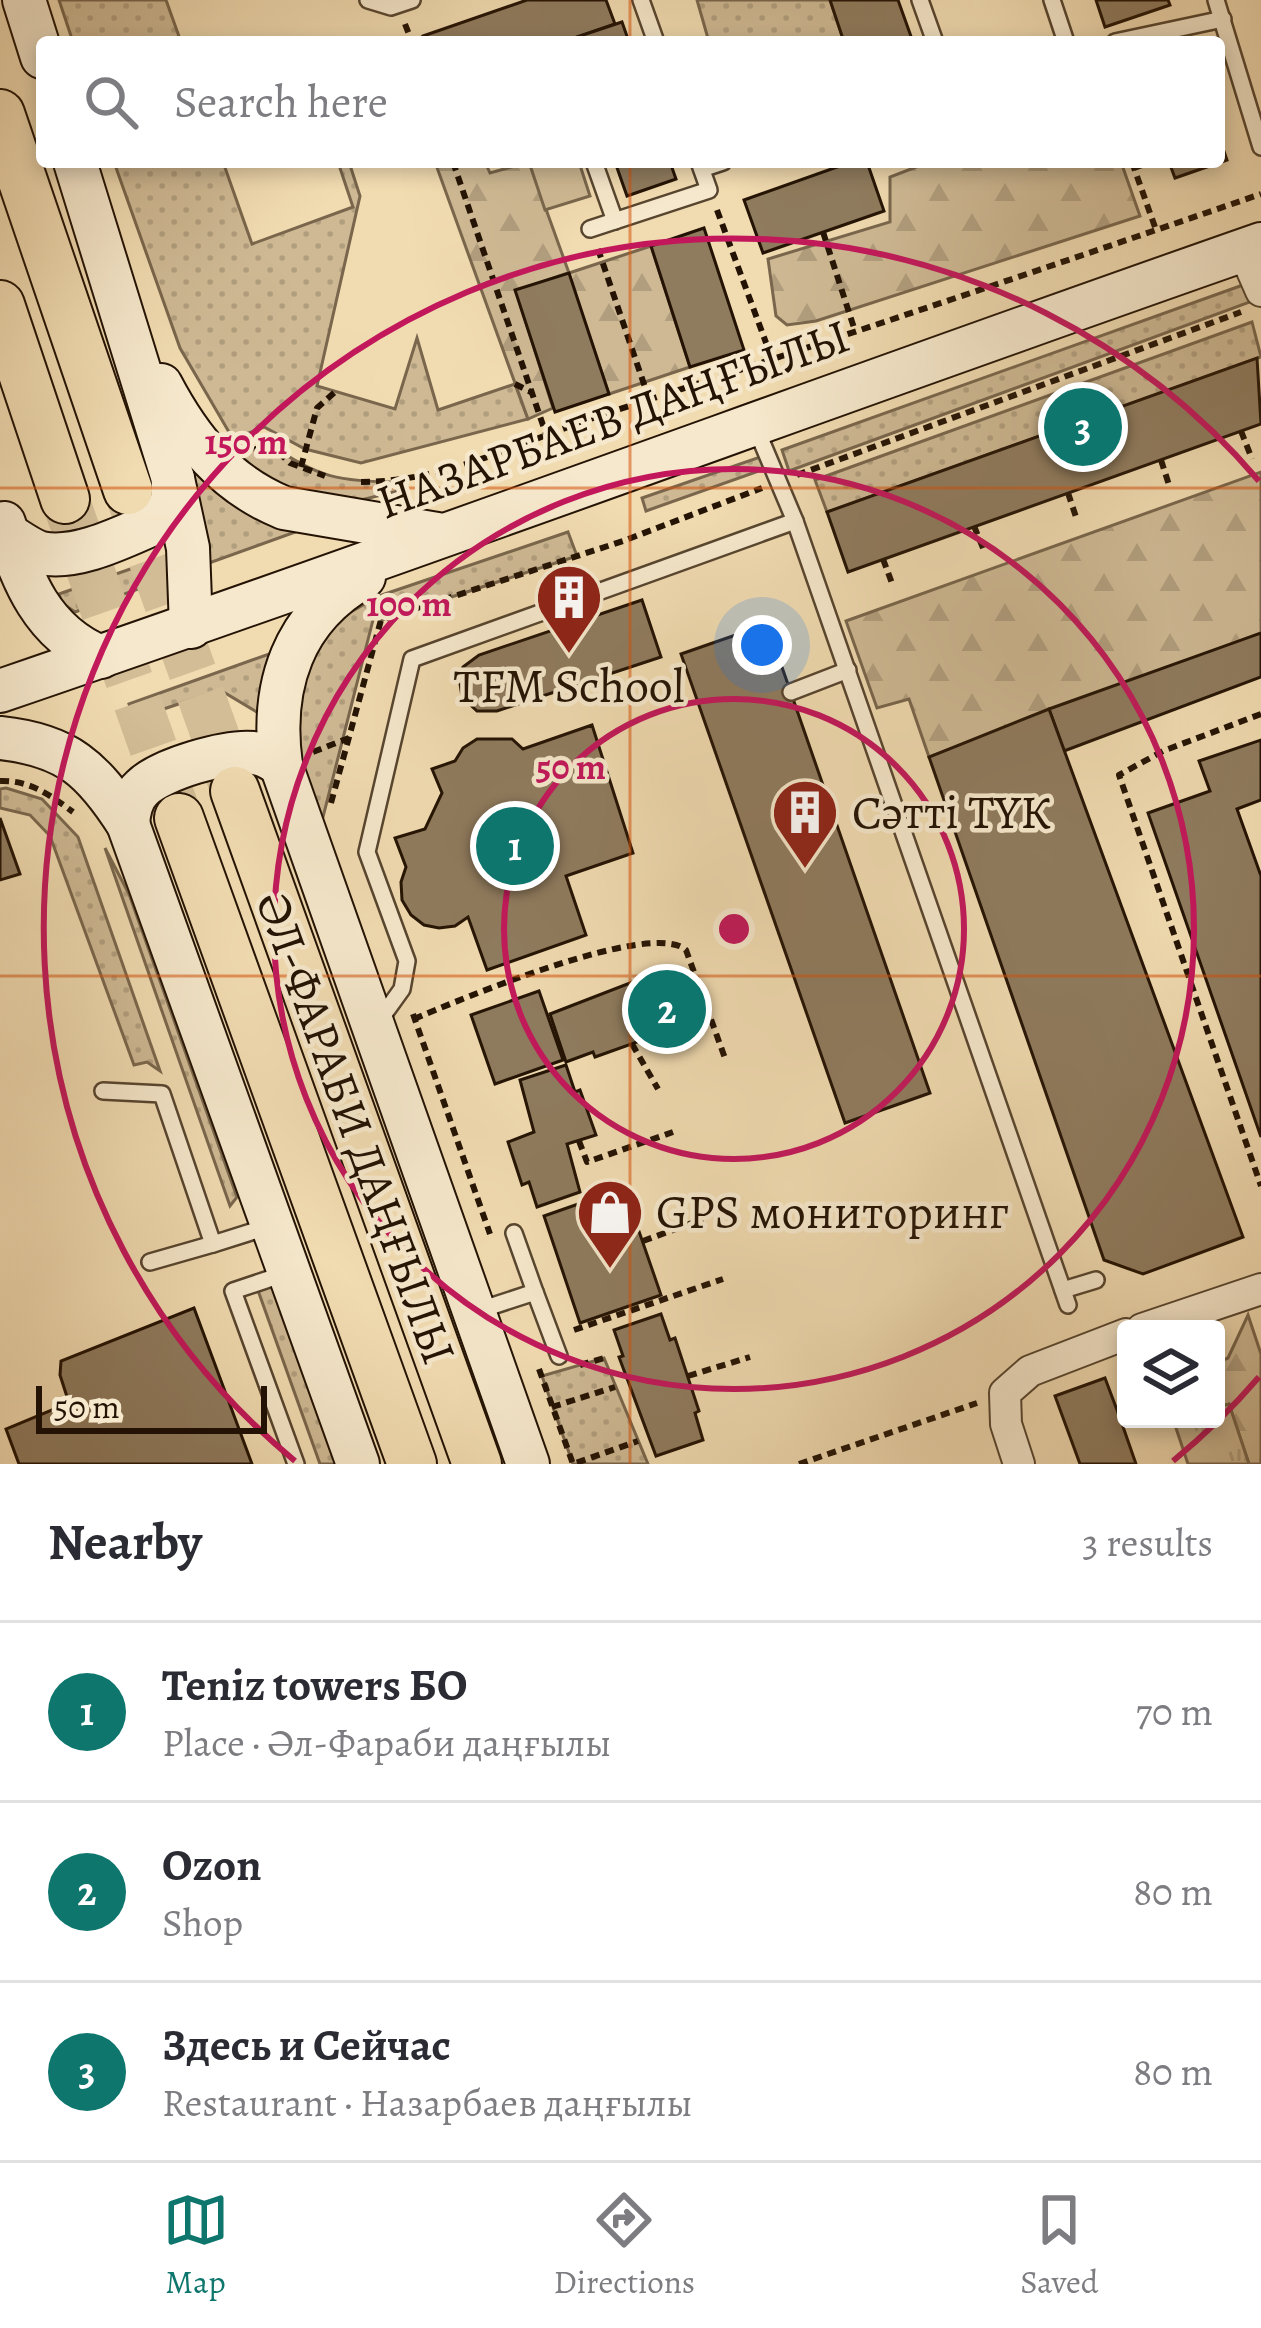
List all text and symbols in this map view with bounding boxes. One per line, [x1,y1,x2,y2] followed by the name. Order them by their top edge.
[36,36,1225,168] search box
[78,69,144,135] icon: search
[174,71,388,133] text: Search here
[368,303,858,535] street label: НАЗАРБАЕВ ДАҢҒЫЛЫ
[1044,382,1122,472] pin: 3
[205,417,287,466] text: 150 m
[534,562,604,656] building icon: TFM School
[366,579,452,628] text: 100 m
[732,615,792,675] your location
[454,653,684,719] place label: TFM School
[536,742,606,791] text: 50 m
[770,777,840,871] building icon: Сәтті ТҮК
[852,779,1051,845] place label: Сәтті ТҮК
[476,801,554,891] pin: 1
[240,883,472,1373] street label: ӘЛ-ФАРАБИ ДАҢҒЫЛЫ
[713,908,755,950] centre of rings
[628,964,706,1054] pin: 2
[575,1177,645,1271] shop icon: GPS мониторинг
[656,1179,1009,1245] place label: GPS мониторинг
[1117,1320,1225,1428] map controls
[1117,1320,1225,1428] button: layers
[36,1380,267,1433] scale bar
[54,1384,120,1429] text: 50 m
[48,1507,202,1577] text: Nearby
[1082,1516,1213,1569] text: 3 results
[162,1654,467,1716] text: Teniz towers БО
[80,1685,94,1738] text: 1
[1136,1685,1213,1738] text: 70 m
[162,1716,611,1769] text: Place · Әл-Фараби даңғылы
[162,1834,262,1896] text: Ozon
[78,1865,96,1918] text: 2
[1133,1865,1213,1918] text: 80 m
[162,1896,243,1949] text: Shop
[162,2014,451,2076] text: Здесь и Сейчас
[79,2045,95,2098] text: 3
[1133,2045,1213,2098] text: 80 m
[162,2076,692,2129] text: Restaurant · Назарбаев даңғылы
[163,2187,229,2304] tab: Map
[554,2187,695,2304] tab: Directions
[1020,2187,1098,2304] tab: Saved

